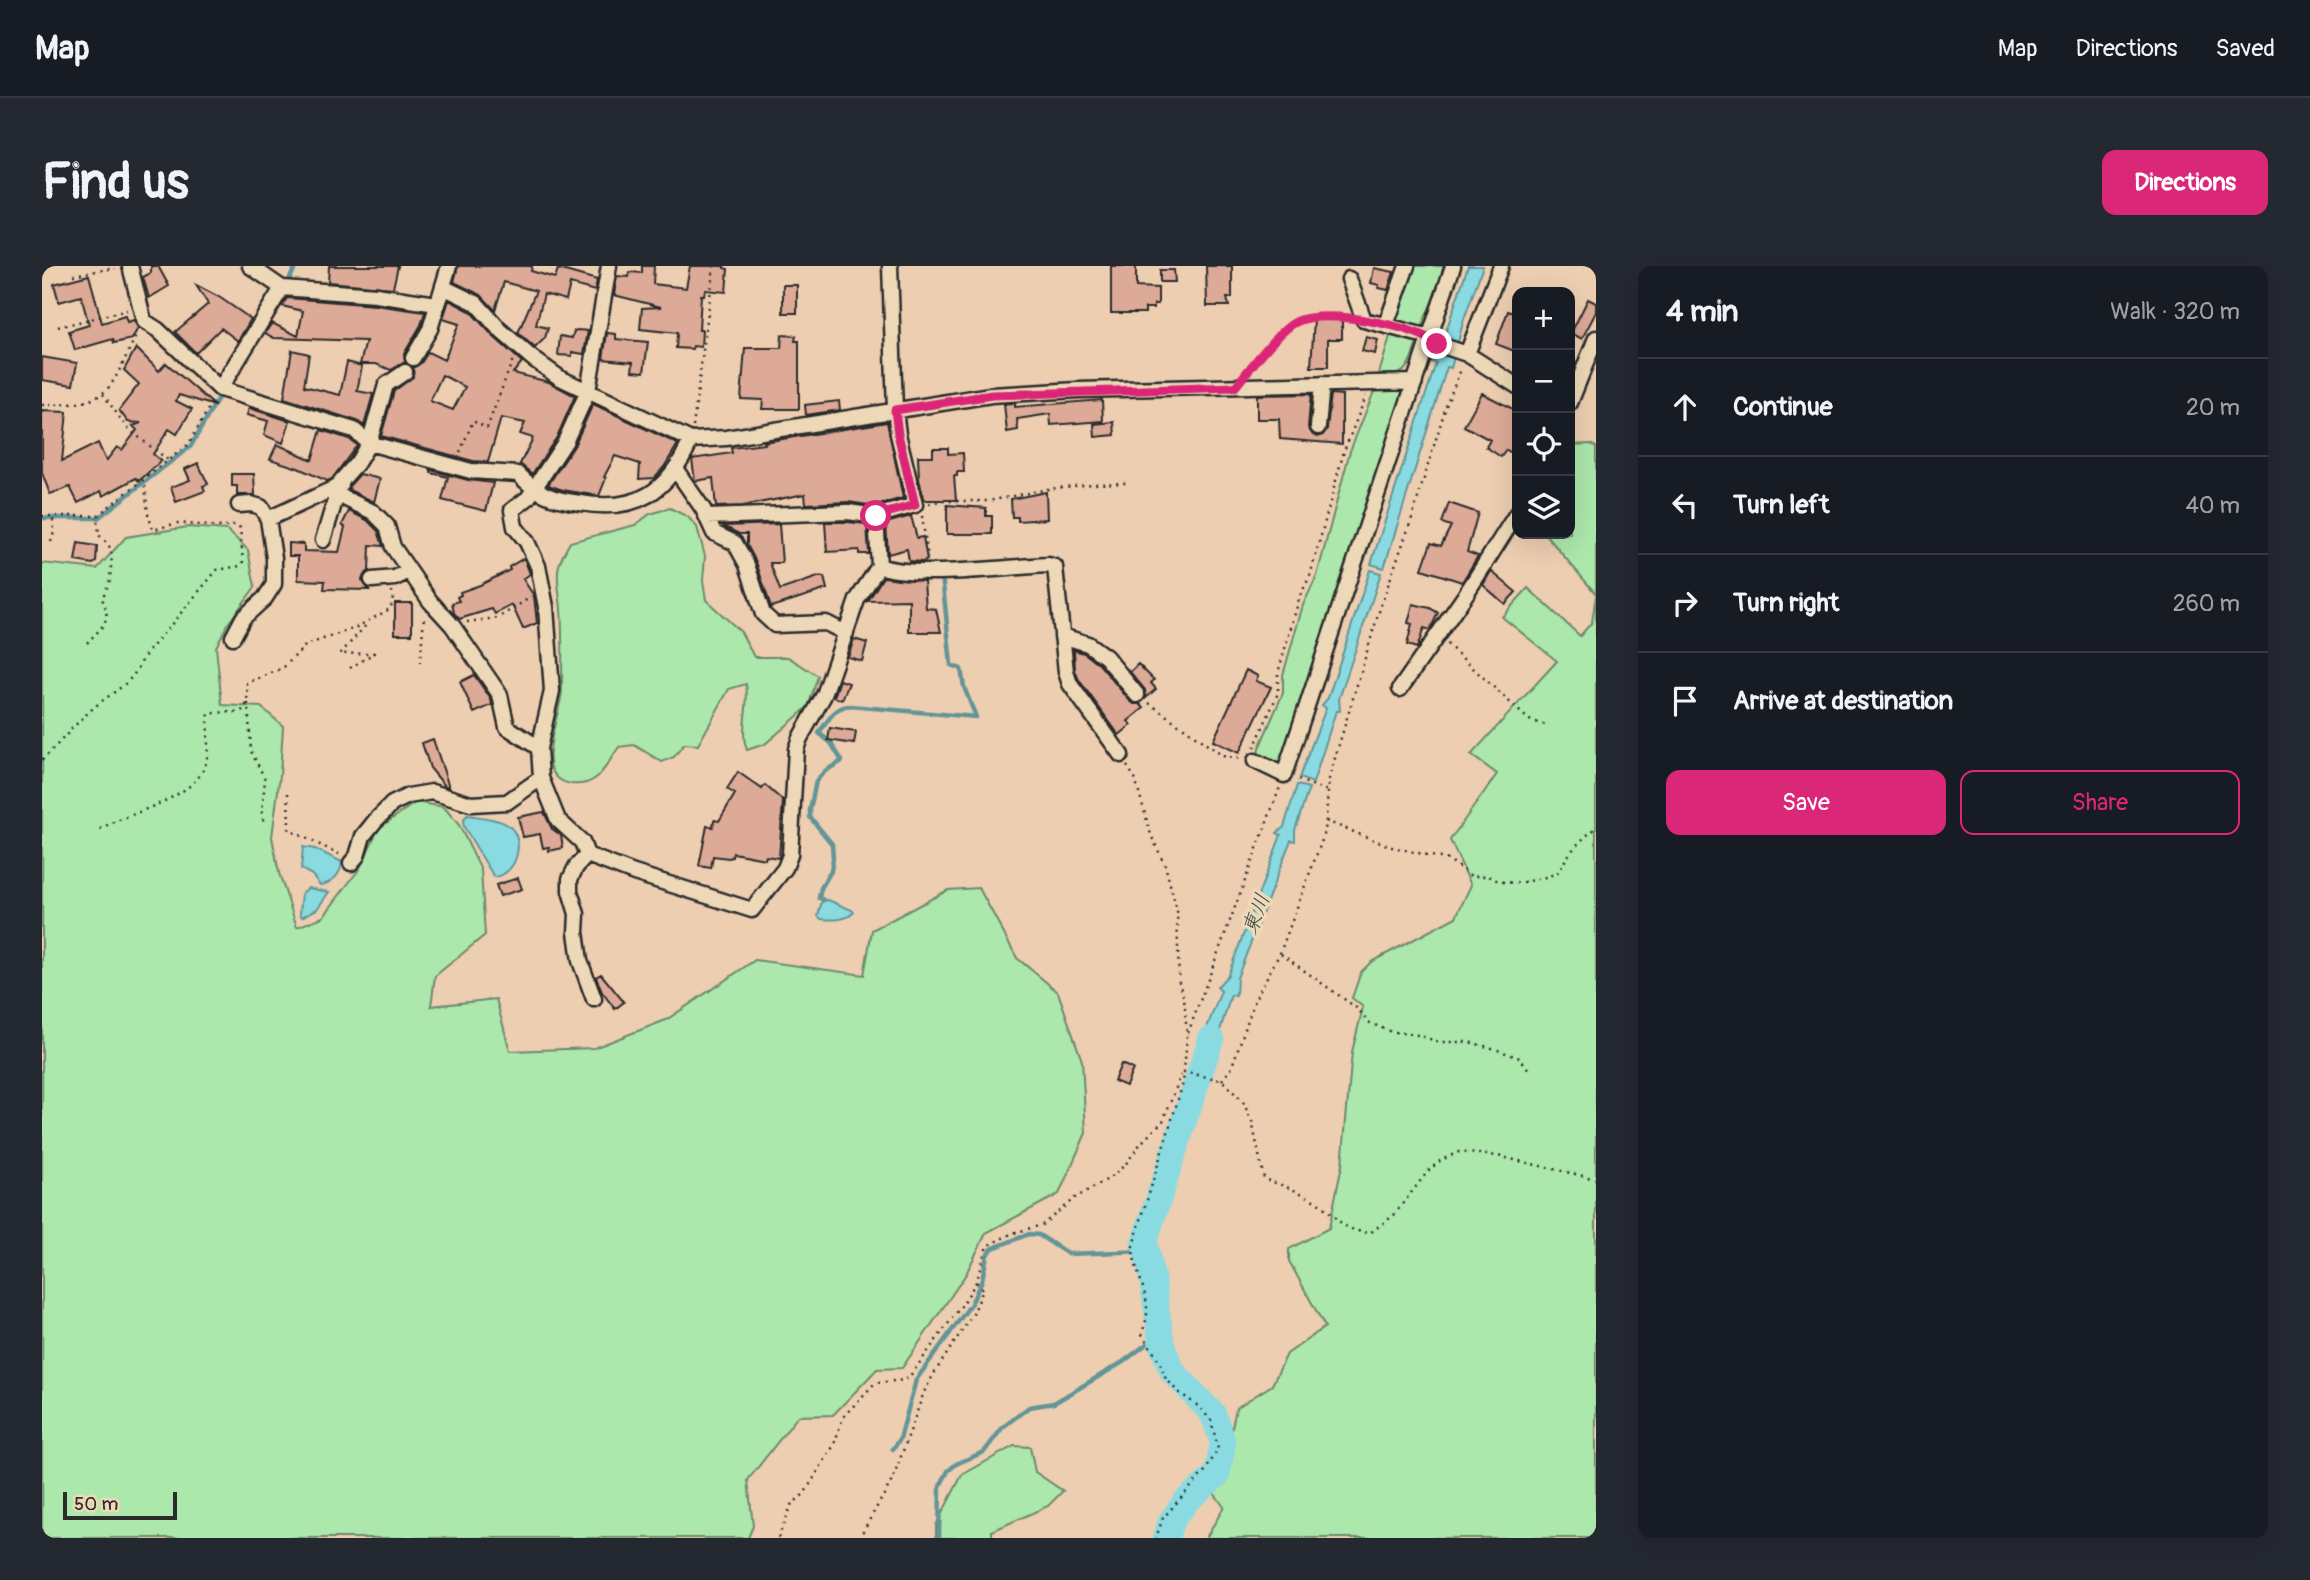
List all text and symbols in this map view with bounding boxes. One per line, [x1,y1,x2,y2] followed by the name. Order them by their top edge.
[35,28,90,69] text: Map
[1998,34,2038,63] text: Map
[2076,34,2177,63] text: Directions
[2215,34,2275,63] text: Saved
[2102,150,2268,215] button: Directions
[42,152,189,213] text: Find us
[1512,287,1575,539] map controls
[1512,287,1575,350] button: +
[1666,293,1739,330] text: 4 min
[2110,297,2240,326] text: Walk · 320 m
[1421,328,1452,359] route end
[1512,350,1575,413] button: −
[1666,388,1704,426] icon: ahead
[1733,391,1833,423] text: Continue
[2186,393,2240,422] text: 20 m
[1512,413,1575,476] button: locate
[1512,476,1575,539] button: layers
[1666,486,1704,524] icon: left
[1733,489,1829,521] text: Turn left
[2186,491,2240,520] text: 40 m
[860,500,891,531] route start
[1666,584,1704,622] icon: right
[1733,587,1839,619] text: Turn right
[2173,589,2240,618] text: 260 m
[1666,682,1704,720] icon: arrive
[1733,685,1953,717] text: Arrive at destination
[1666,770,1946,835] button: Save
[1960,770,2240,835] button: Share
[1236,890,1277,939] water label: 東川
[63,1489,177,1521] scale bar
[74,1492,118,1516] text: 50 m

